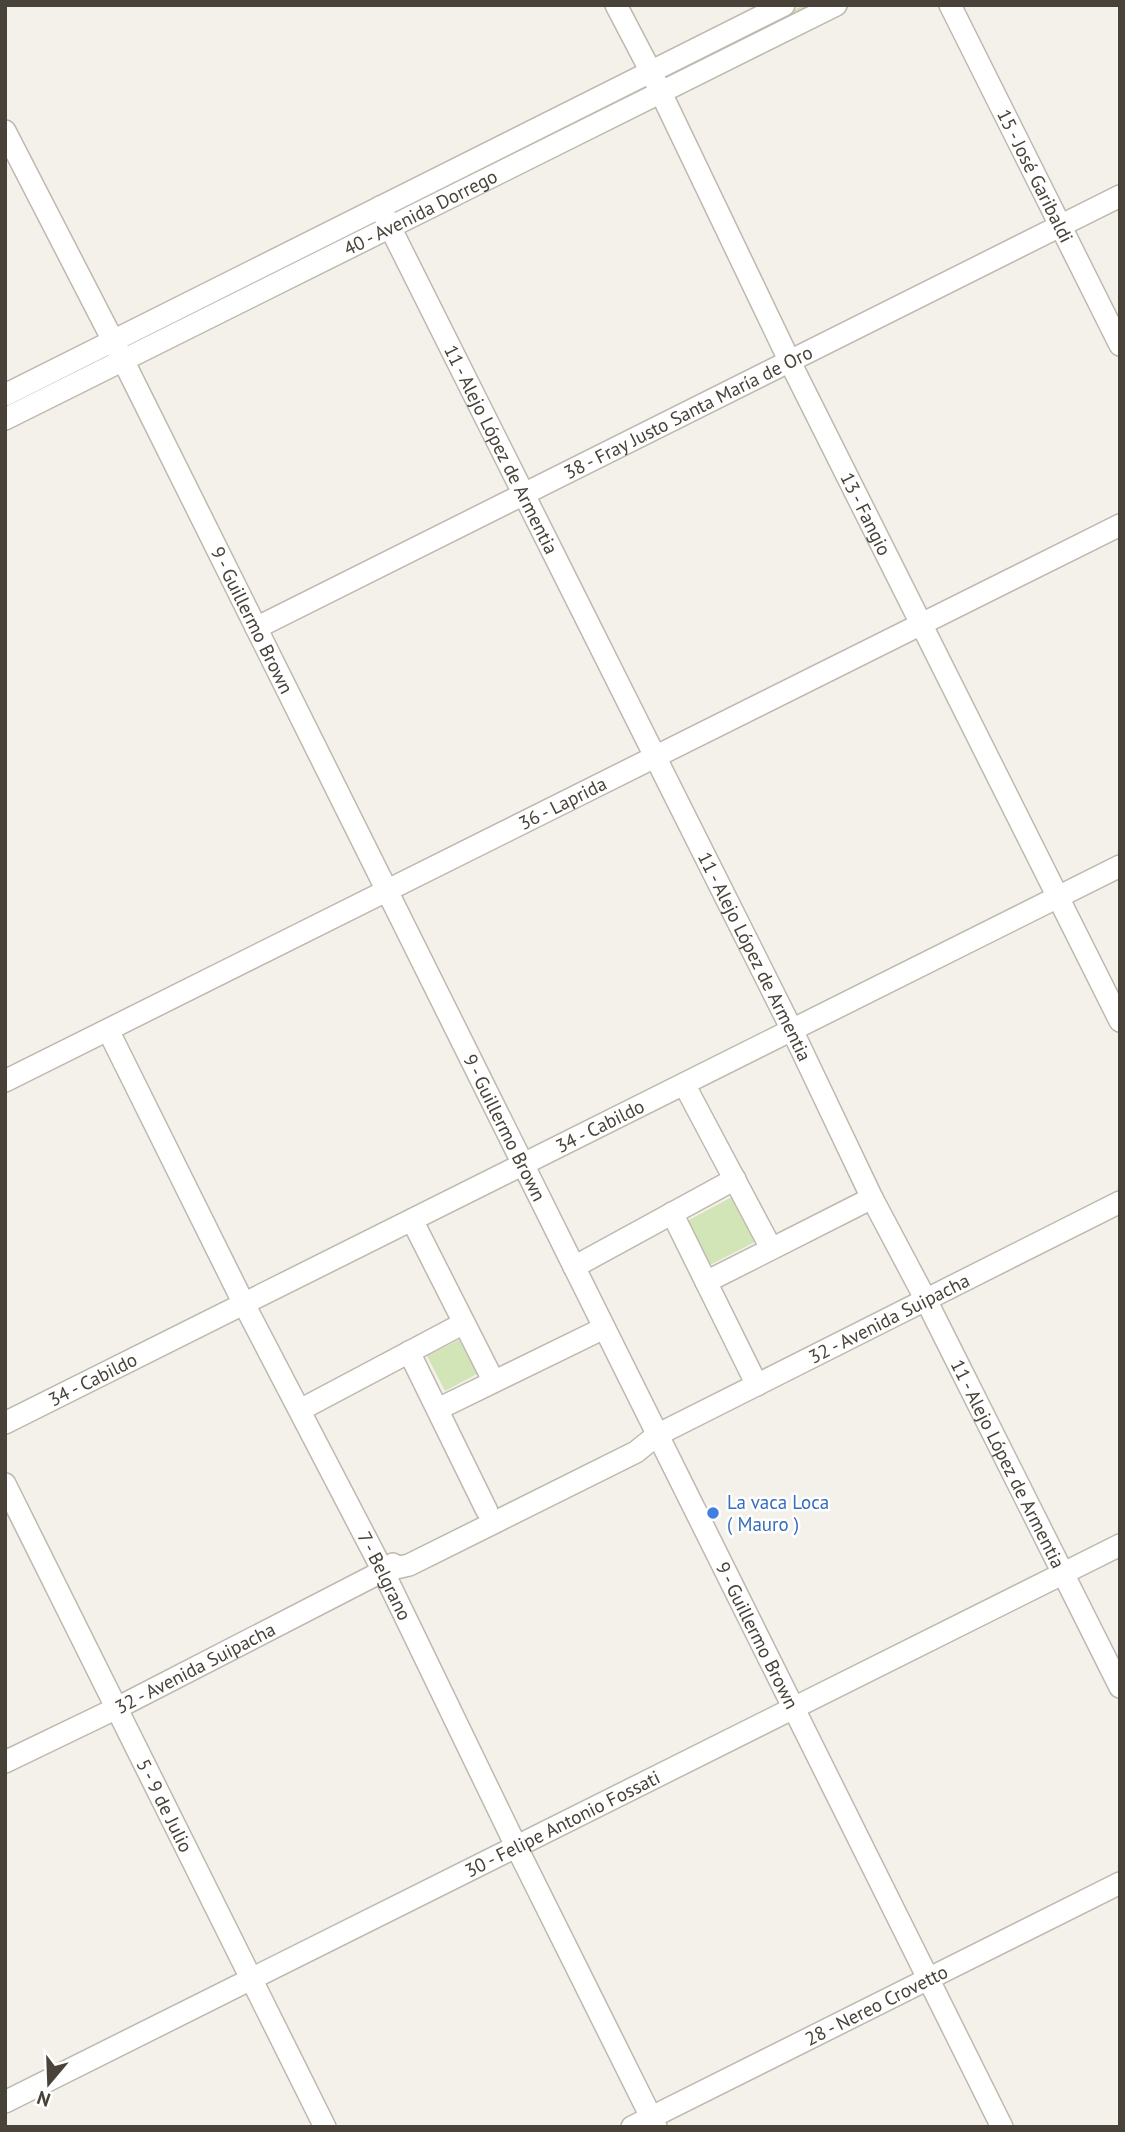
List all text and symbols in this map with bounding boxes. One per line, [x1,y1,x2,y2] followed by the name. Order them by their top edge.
[992,105,1079,247] street label: 15 - José Garibaldi
[339,164,501,260] street label: 40 - Avenida Dorrego
[560,340,816,484] street label: 38 - Fray Justo Santa María de Oro
[439,341,564,558] street label: 11 - Alejo López de Armentia
[835,468,897,559] street label: 13 - Fangio
[206,542,299,698] street label: 9 - Guillermo Brown
[515,771,610,835] street label: 36 - Laprida
[693,848,817,1065] street label: 11 - Alejo López de Armentia
[458,1050,552,1205] street label: 9 - Guillermo Brown
[552,1094,648,1158] street label: 34 - Cabildo
[805,1268,973,1369] street label: 32 - Avenida Suipacha
[44,1347,141,1411] street label: 34 - Cabildo
[946,1355,1071,1572] street label: 11 - Alejo López de Armentia
[727,1490,829,1536] place label: La vaca Loca ( Mauro )
[705,1505,721,1521] marker: La vaca Loca ( Mauro )
[352,1527,417,1624] street label: 7 - Belgrano
[711,1558,804,1713] street label: 9 - Guillermo Brown
[111,1617,279,1719] street label: 32 - Avenida Suipacha
[132,1755,198,1856] street label: 5 - 9 de Julio
[461,1765,664,1882] street label: 30 - Felipe Antonio Fossati
[801,1959,952,2051] street label: 28 - Nereo Crovetto
[14,2048,84,2118] north arrow
[34,2086,53,2112] text: N

